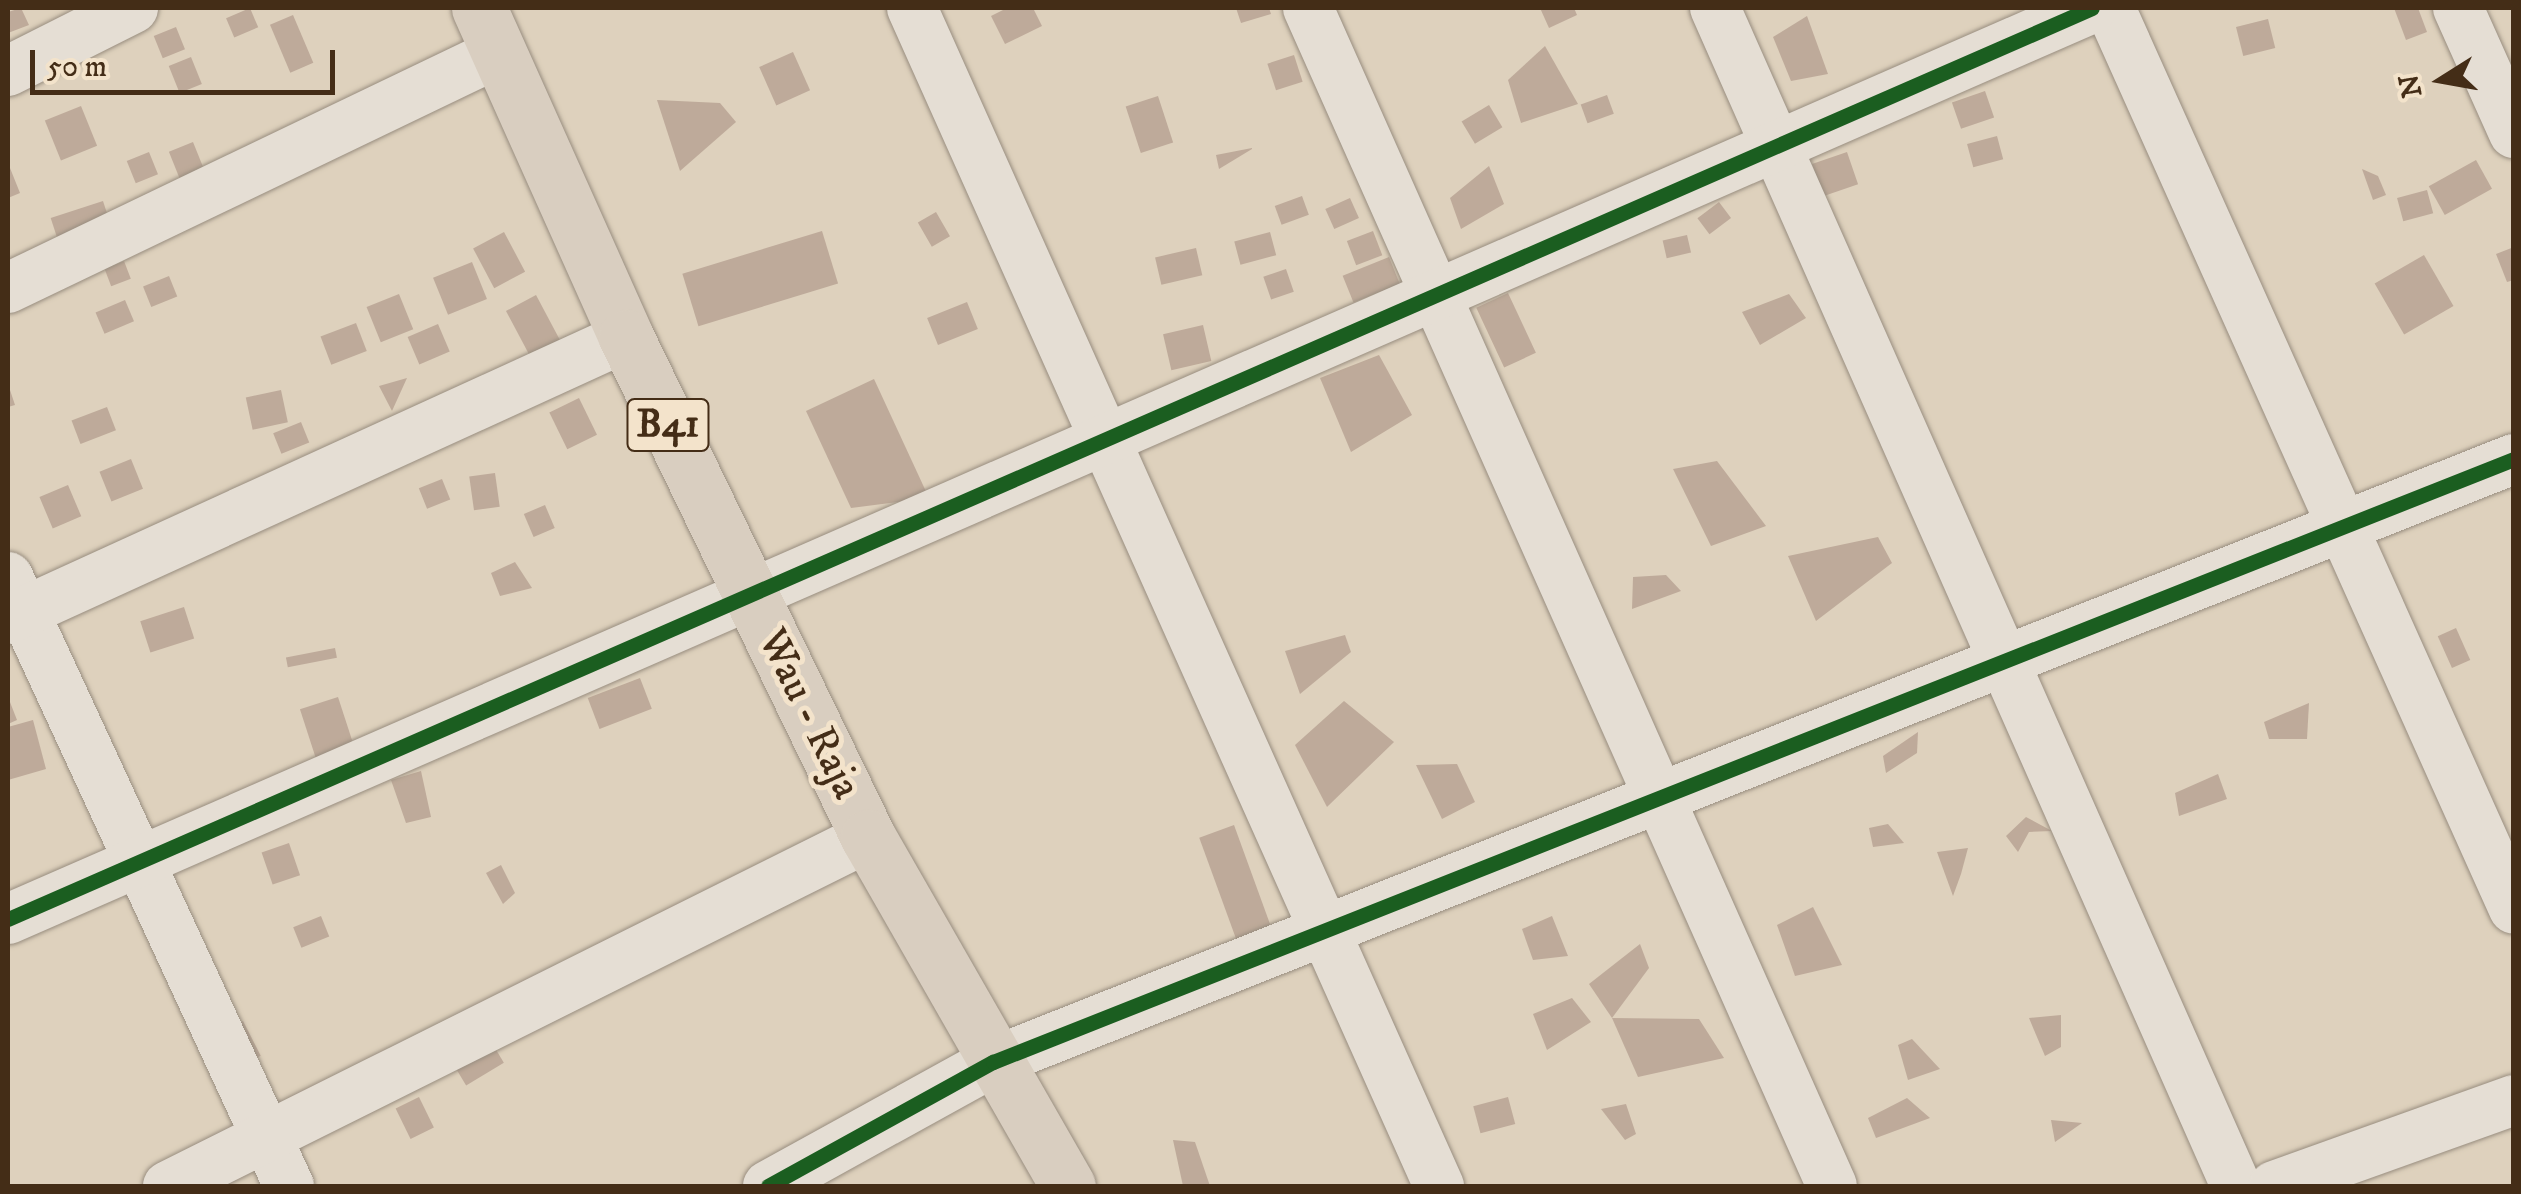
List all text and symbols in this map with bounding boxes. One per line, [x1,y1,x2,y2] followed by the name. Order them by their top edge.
[35,30,340,92] scale bar
[2391,30,2491,130] north arrow
[47,49,107,86] text: 50 m
[2392,71,2430,100] text: N
[626,390,710,460] road number: B41
[746,621,872,807] street label: Wau - Raja

